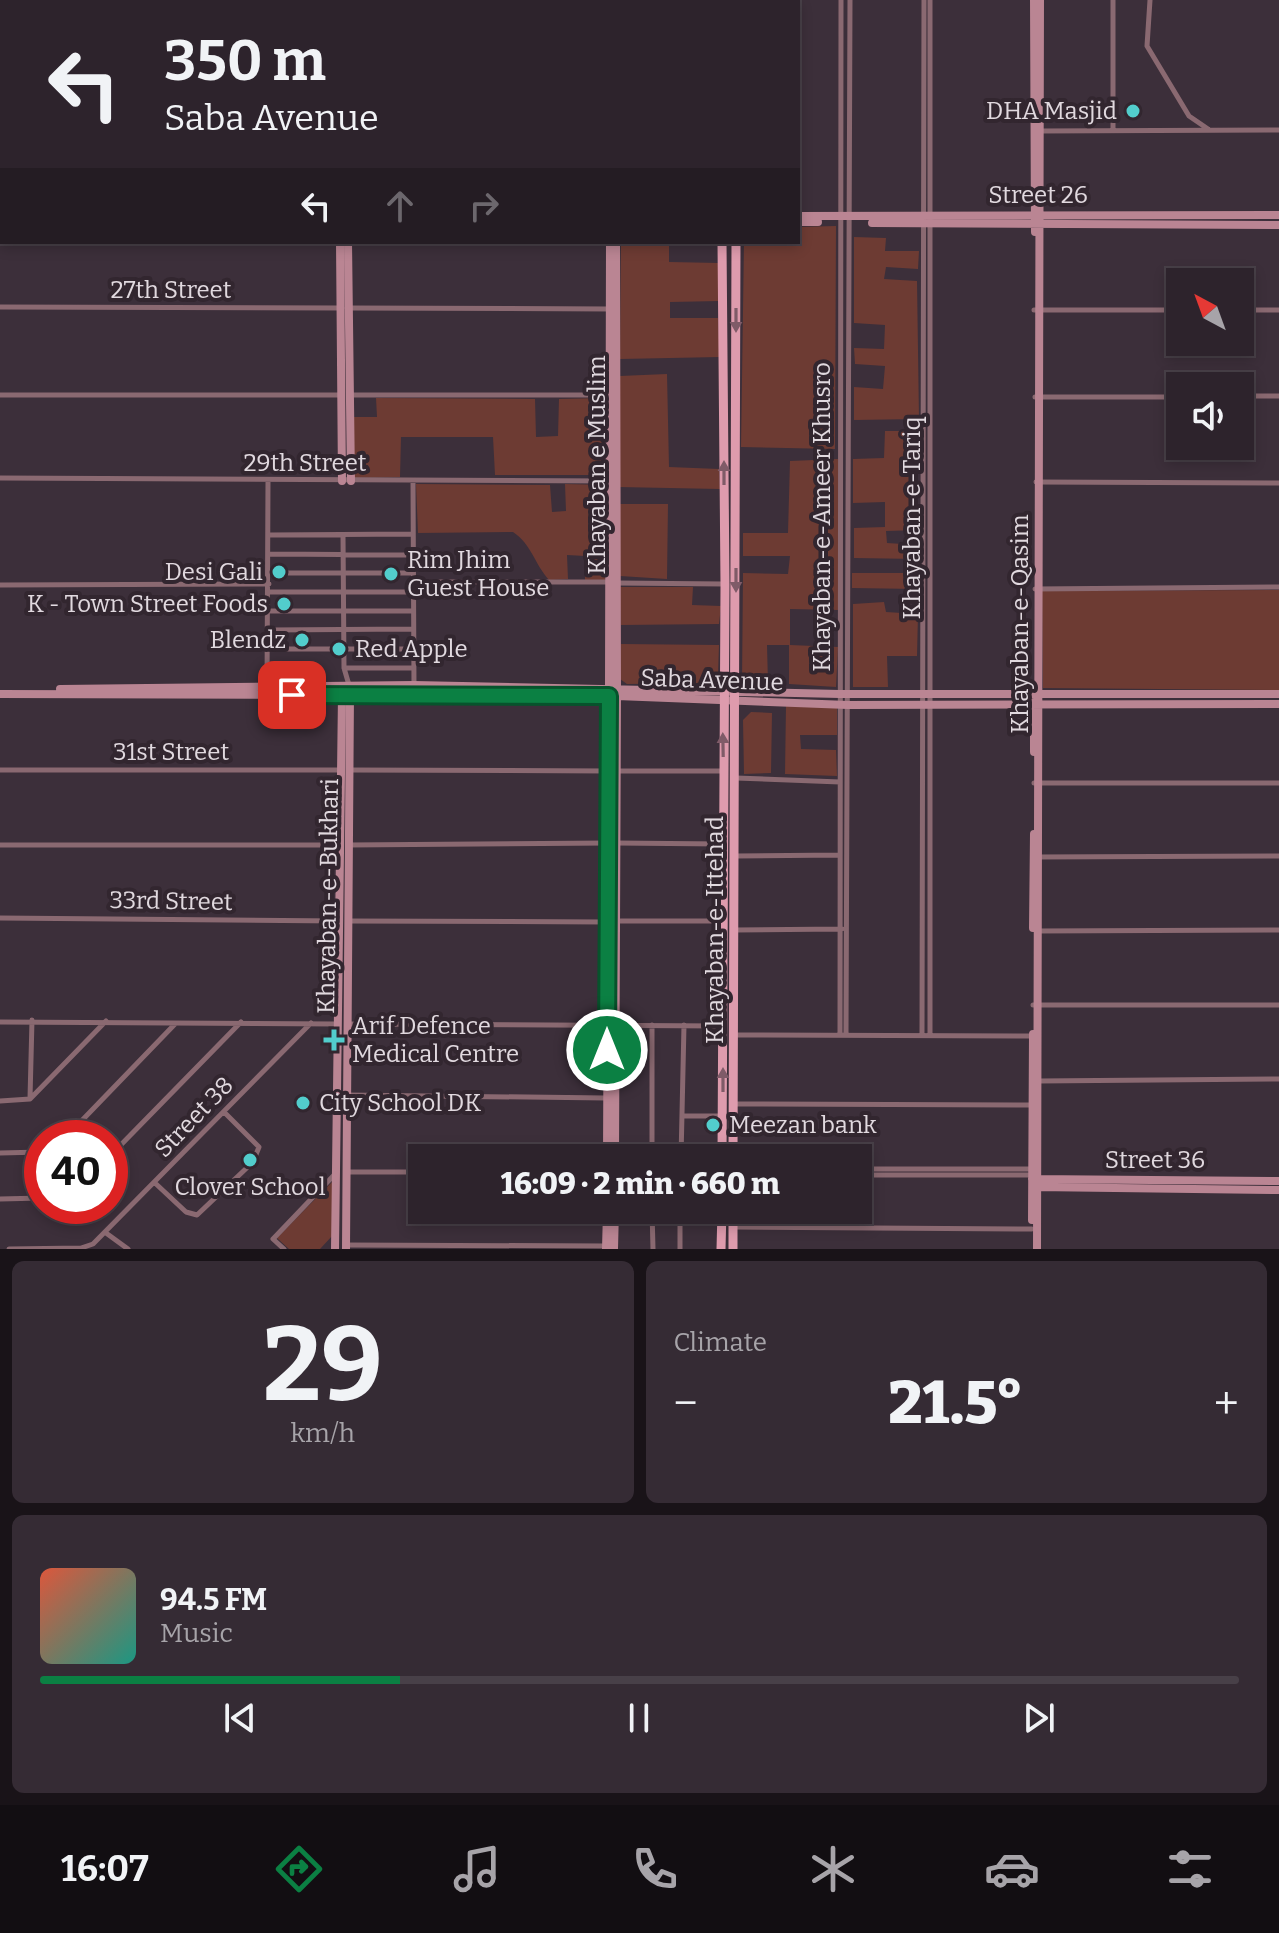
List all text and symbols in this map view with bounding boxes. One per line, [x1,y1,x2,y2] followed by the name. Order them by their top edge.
[164,28,326,95] text: 350 m
[32,32,136,136] icon: left
[164,96,379,140] text: Saba Avenue
[986,97,1117,125] place label: DHA Masjid
[1124,102,1142,120] marker: DHA Masjid
[988,181,1088,209] street label: Street 26
[294,184,338,228] icon: left
[378,184,422,228] icon: ahead
[462,184,506,228] icon: right
[1166,268,1254,356] north arrow
[1166,268,1254,460] map controls
[111,276,232,304] street label: 27th Street
[730,308,742,333] one-way arrow
[583,355,611,575] street label: Khayaban e Muslim
[808,362,836,672] street label: Khayaban-e-Ameer Khusro
[1166,372,1254,460] button: sound
[898,417,926,619] street label: Khayaban-e-Tariq
[243,449,367,477] street label: 29th Street
[718,460,730,485] one-way arrow
[1006,514,1034,734] street label: Khayaban-e-Qasim
[407,546,549,602] place label: Rim Jhim Guest House
[165,558,263,586] place label: Desi Gali
[270,563,288,581] marker: Desi Gali
[382,565,400,583] marker: Rim Jhim Guest House
[730,568,742,593] one-way arrow
[27,590,268,618] place label: K - Town Street Foods
[275,595,293,613] marker: K - Town Street Foods
[210,626,286,654] place label: Blendz
[293,631,311,649] marker: Blendz
[355,635,468,663] place label: Red Apple
[330,640,348,658] marker: Red Apple
[258,661,326,729] pin
[640,664,784,696] street label: Saba Avenue
[270,673,314,717] icon: arrive
[717,732,729,757] one-way arrow
[113,738,229,766] street label: 31st Street
[312,778,344,1014] street label: Khayaban-e-Bukhari
[701,816,729,1044] street label: Khayaban-e-Ittehad
[109,886,233,916] street label: 33rd Street
[565,1008,649,1092] position arrow
[352,1012,519,1068] place label: Arif Defence Medical Centre
[323,1029,345,1051] marker: Arif Defence Medical Centre
[717,1067,729,1092] one-way arrow
[149,1071,239,1163] street label: Street 38
[319,1089,481,1117] place label: City School DK
[294,1094,312,1112] marker: City School DK
[729,1111,877,1139] place label: Meezan bank
[704,1116,722,1134] marker: Meezan bank
[24,1120,128,1224] speed limit sign: 40
[1105,1146,1205,1174] street label: Street 36
[241,1151,259,1169] marker: Clover School
[501,1166,779,1202] text: 16:09 · 2 min · 660 m
[174,1173,326,1201] place label: Clover School
[263,1303,383,1428] text: 29
[674,1327,767,1358] text: Climate
[888,1367,1023,1439] text: 21.5°
[674,1377,698,1430] text: −
[1214,1377,1239,1430] text: +
[291,1418,355,1449] text: km/h
[160,1582,267,1618] text: 94.5 FM
[160,1618,233,1649] text: Music
[218,1696,262,1740] icon: previous
[617,1696,661,1740] icon: pause
[1017,1696,1061,1740] icon: next
[271,1841,327,1897] icon: directions
[449,1841,505,1897] icon: music
[627,1841,683,1897] icon: phone
[805,1841,861,1897] icon: climate
[984,1841,1040,1897] icon: car
[1162,1841,1218,1897] icon: filters
[61,1847,149,1891] text: 16:07

